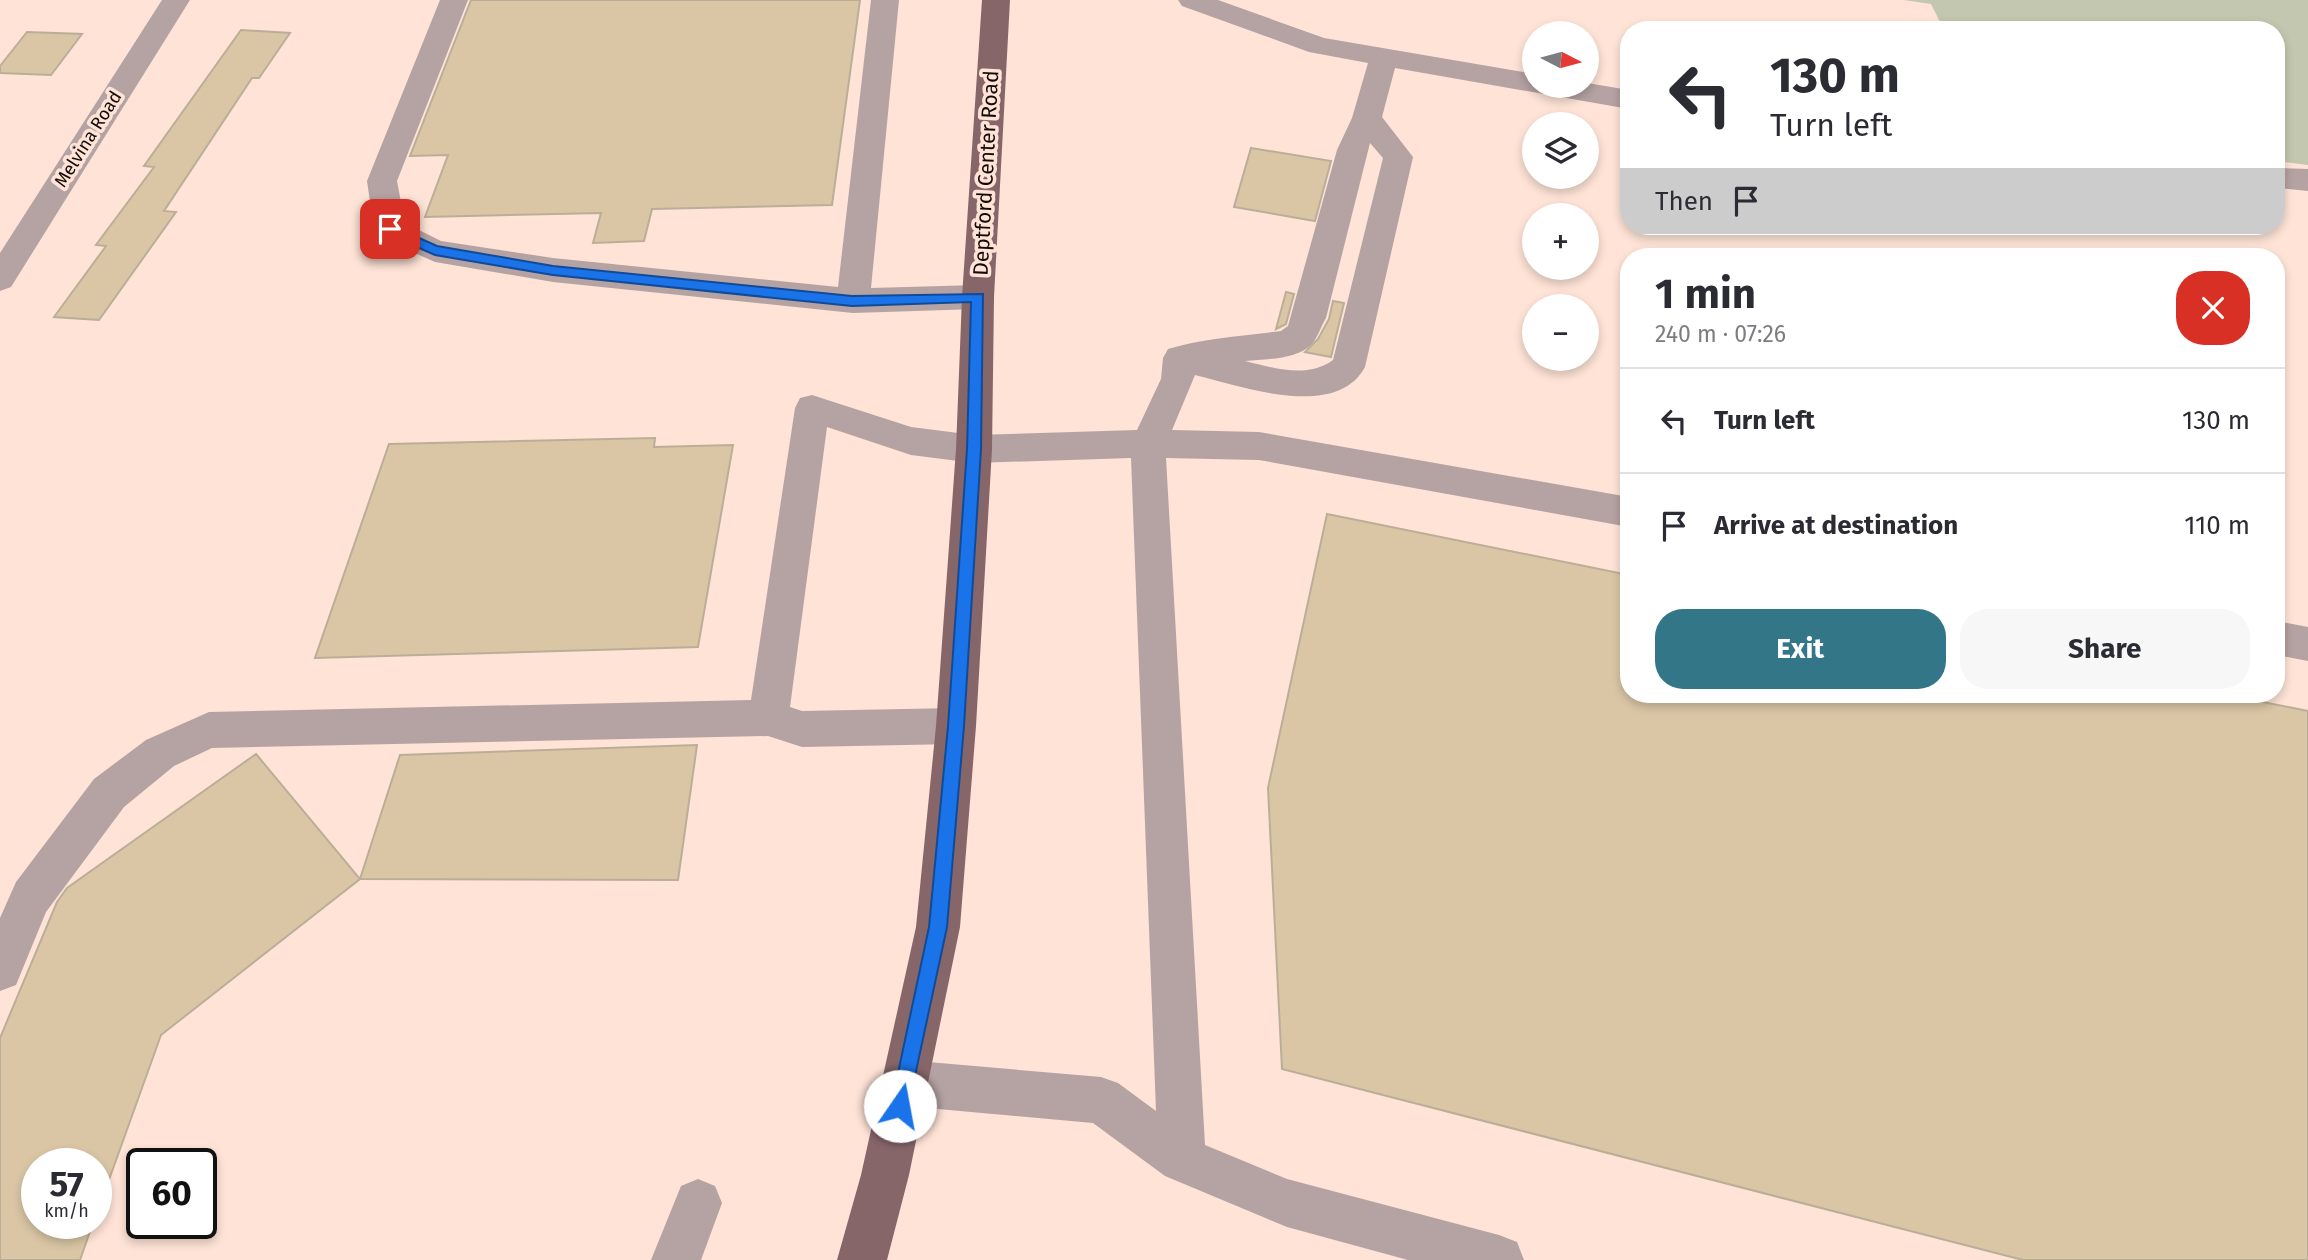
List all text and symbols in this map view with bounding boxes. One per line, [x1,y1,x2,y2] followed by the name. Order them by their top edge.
[1522,21,1600,98] north arrow
[1522,21,1599,371] map controls
[1770,46,1900,105] text: 130 m
[1655,49,1746,140] icon: left
[968,70,1004,276] street label: Deptford Center Road
[50,87,126,191] street label: Melvina Road
[1770,106,1892,144] text: Turn left
[1522,112,1599,189] button: layers
[1727,182,1765,220] icon: arrive
[1655,186,1713,217] text: Then
[360,199,420,259] pin
[1522,203,1599,280] button: +
[371,210,409,248] icon: arrive
[1655,269,1756,319] text: 1 min
[2176,271,2250,345] button: close
[1522,294,1599,371] button: −
[1655,320,1786,348] text: 240 m · 07:26
[1655,402,1693,440] icon: left
[1714,405,1815,436] text: Turn left
[2182,405,2250,436] text: 130 m
[1655,507,1693,545] icon: arrive
[1714,510,1958,541] text: Arrive at destination
[2184,510,2250,541] text: 110 m
[1655,609,1946,689] button: Exit
[1960,609,2250,689] button: Share
[863,1069,937,1143] position arrow
[126,1148,217,1239] speed limit sign: 60
[49,1163,84,1205] text: 57
[44,1200,89,1222] text: km/h

